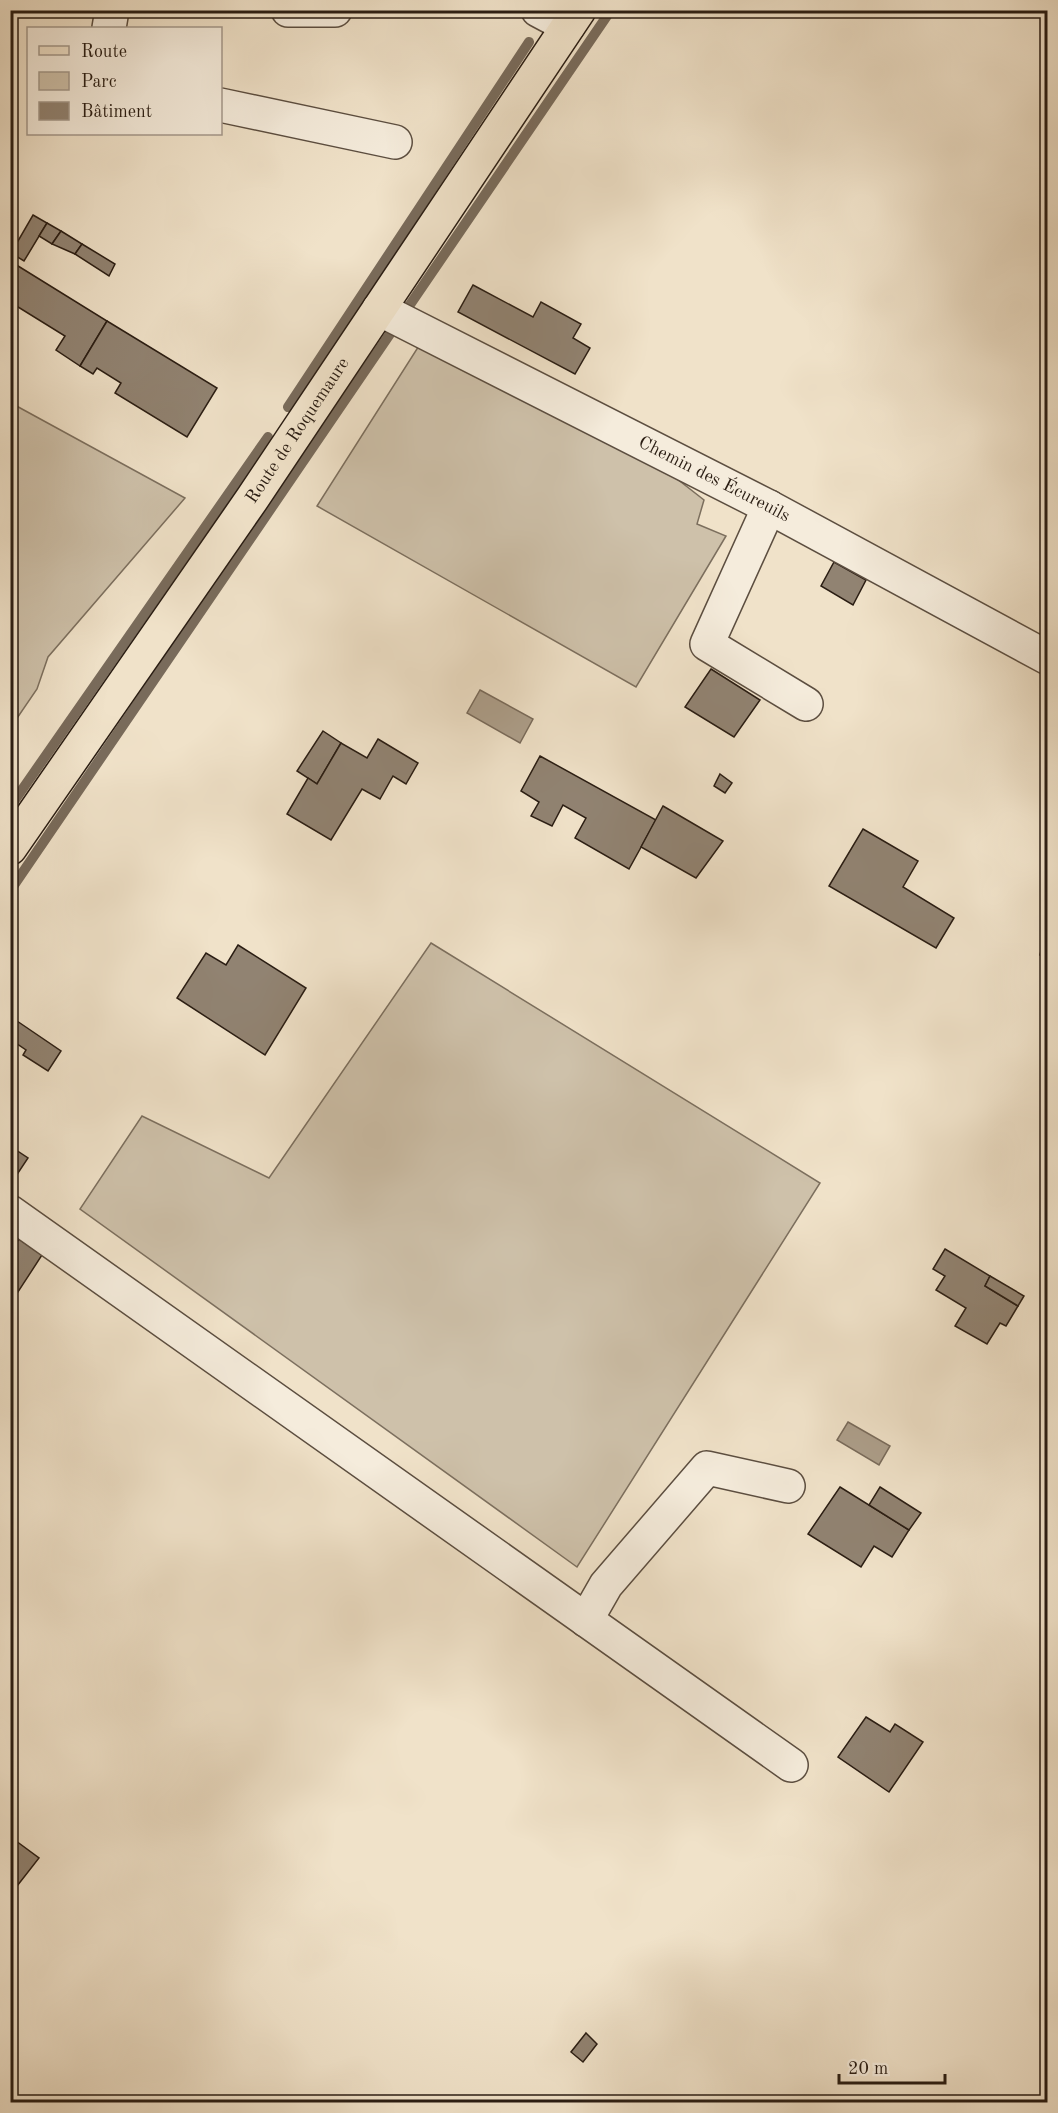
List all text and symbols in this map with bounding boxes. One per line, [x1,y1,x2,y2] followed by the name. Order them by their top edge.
[27,27,222,135] legend
[81,43,127,61] text: Route
[81,73,117,91] text: Parc
[81,103,152,121] text: Bâtiment
[243,354,353,507] street label: Route de Roquemaure
[636,433,793,526] street label: Chemin des Écureuils
[839,2047,946,2085] scale bar
[848,2060,888,2078] text: 20 m

